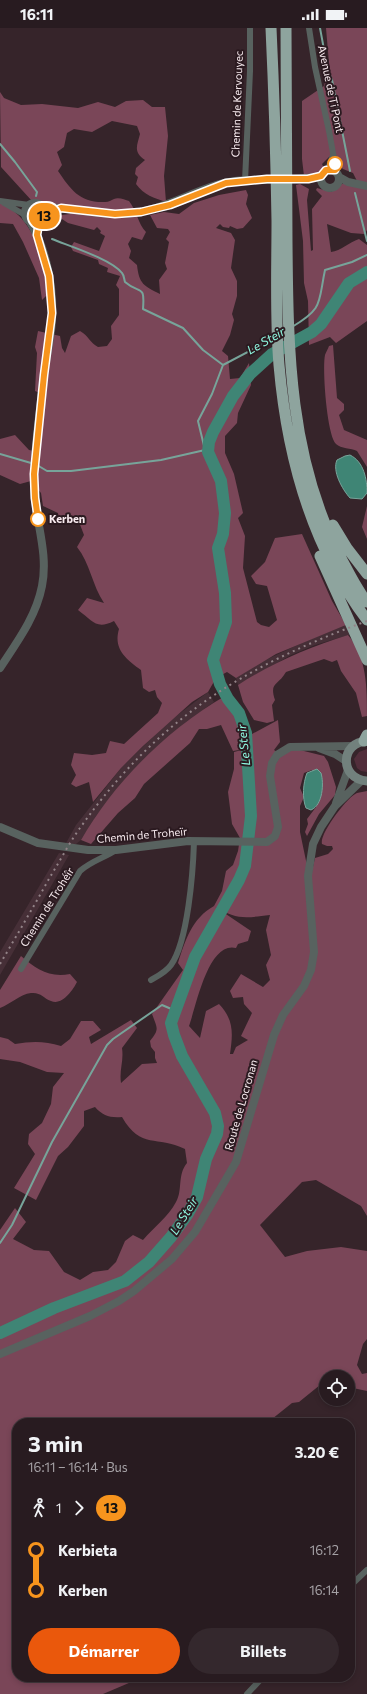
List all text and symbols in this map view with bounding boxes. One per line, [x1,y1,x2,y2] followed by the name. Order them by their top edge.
[20,5,54,23] text: 16:11
[316,44,347,134] street label: Avenue de Ti Pont
[228,50,245,158] street label: Chemin de Kervouyec
[327,156,343,172] unlabelled marker
[26,203,62,229] line badge: 13
[37,207,51,224] text: 13
[244,323,288,357] water label: Le Steir
[30,511,46,527] marker: Kerben
[49,512,85,525] place label: Kerben
[234,723,252,766] water label: Le Steir
[96,824,188,845] street label: Chemin de Troheïr
[17,864,77,949] street label: Chemin de Trohéîr
[221,1058,260,1152] street label: Route de Locronan
[166,1193,201,1237] water label: Le Steir
[319,1370,355,1406] map controls
[319,1370,355,1406] button: locate
[28,1430,83,1457] text: 3 min
[295,1443,339,1461] text: 3.20 €
[28,1459,128,1475] text: 16:11 – 16:14 · Bus
[28,1497,50,1519] icon: walk
[68,1497,90,1519] icon: forward
[104,1499,118,1516] text: 13
[56,1500,62,1516] text: 1
[58,1541,117,1559] text: Kerbieta
[310,1542,339,1558] text: 16:12
[58,1581,107,1599] text: Kerben
[309,1582,339,1598] text: 16:14
[28,1628,180,1674] button: Démarrer
[188,1628,339,1674] button: Billets

